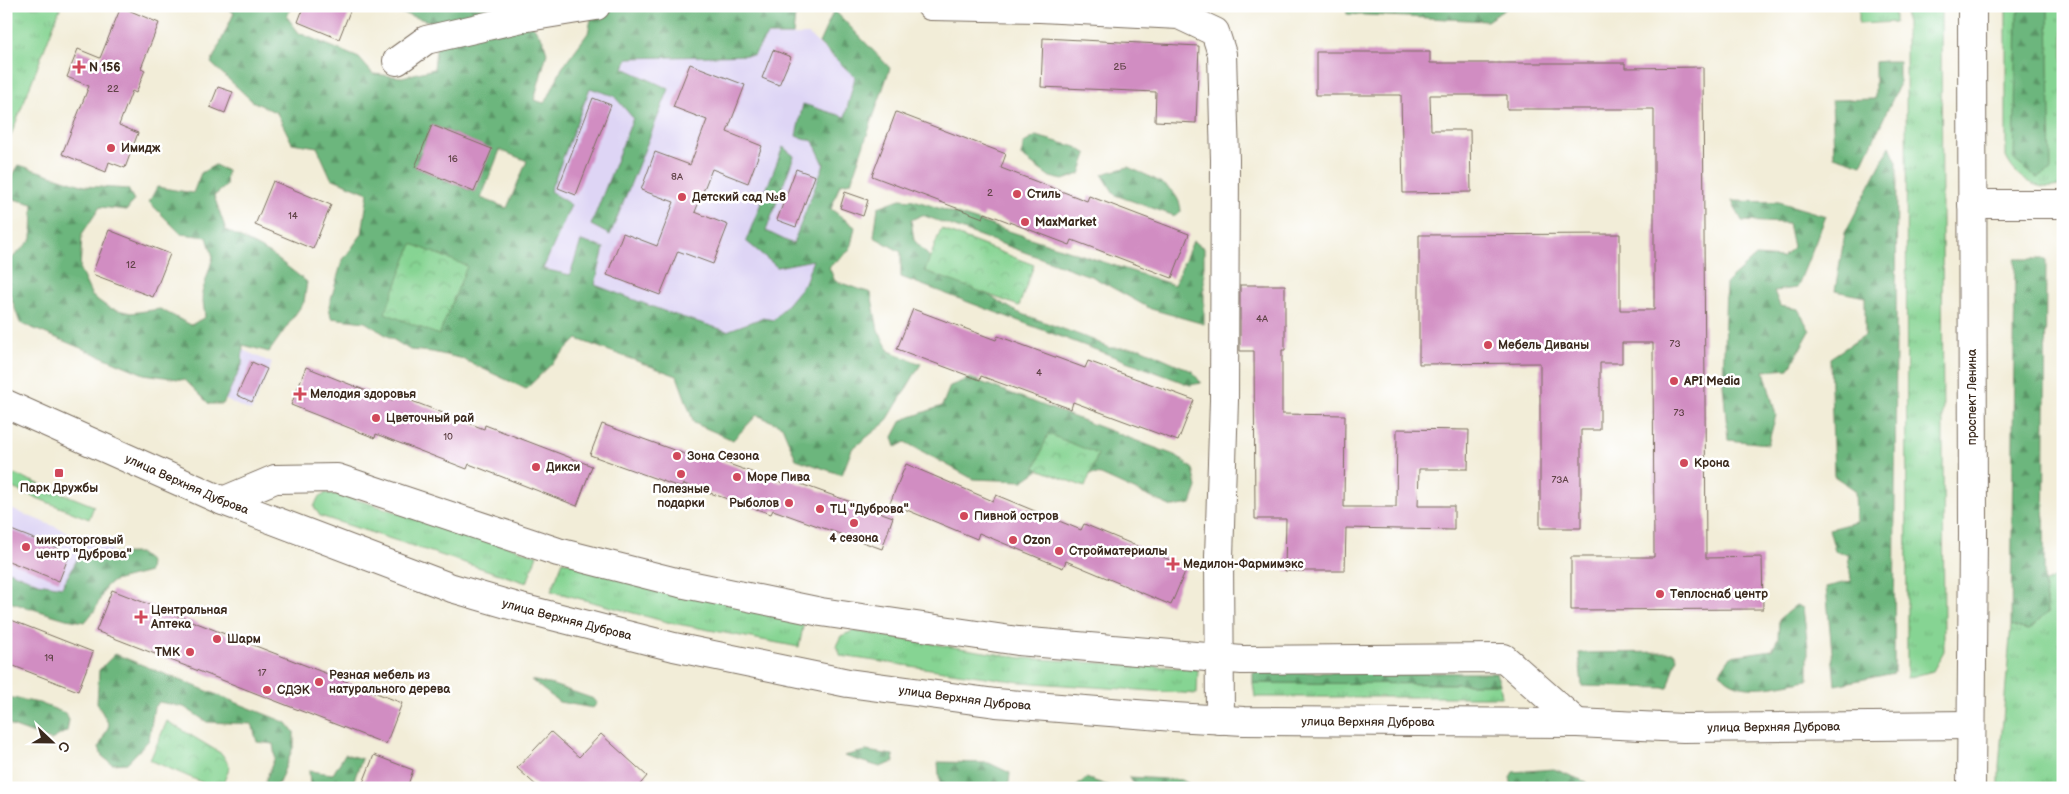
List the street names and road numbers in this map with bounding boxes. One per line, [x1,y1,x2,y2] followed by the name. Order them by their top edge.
[1965,349,1980,445] street label: проспект Ленина
[123,451,251,518] street label: улица Верхняя Дуброва
[500,596,633,644] street label: улица Верхняя Дуброва
[898,683,1032,714] street label: улица Верхняя Дуброва
[1301,714,1435,730] street label: улица Верхняя Дуброва
[1707,719,1841,736] street label: улица Верхняя Дуброва

